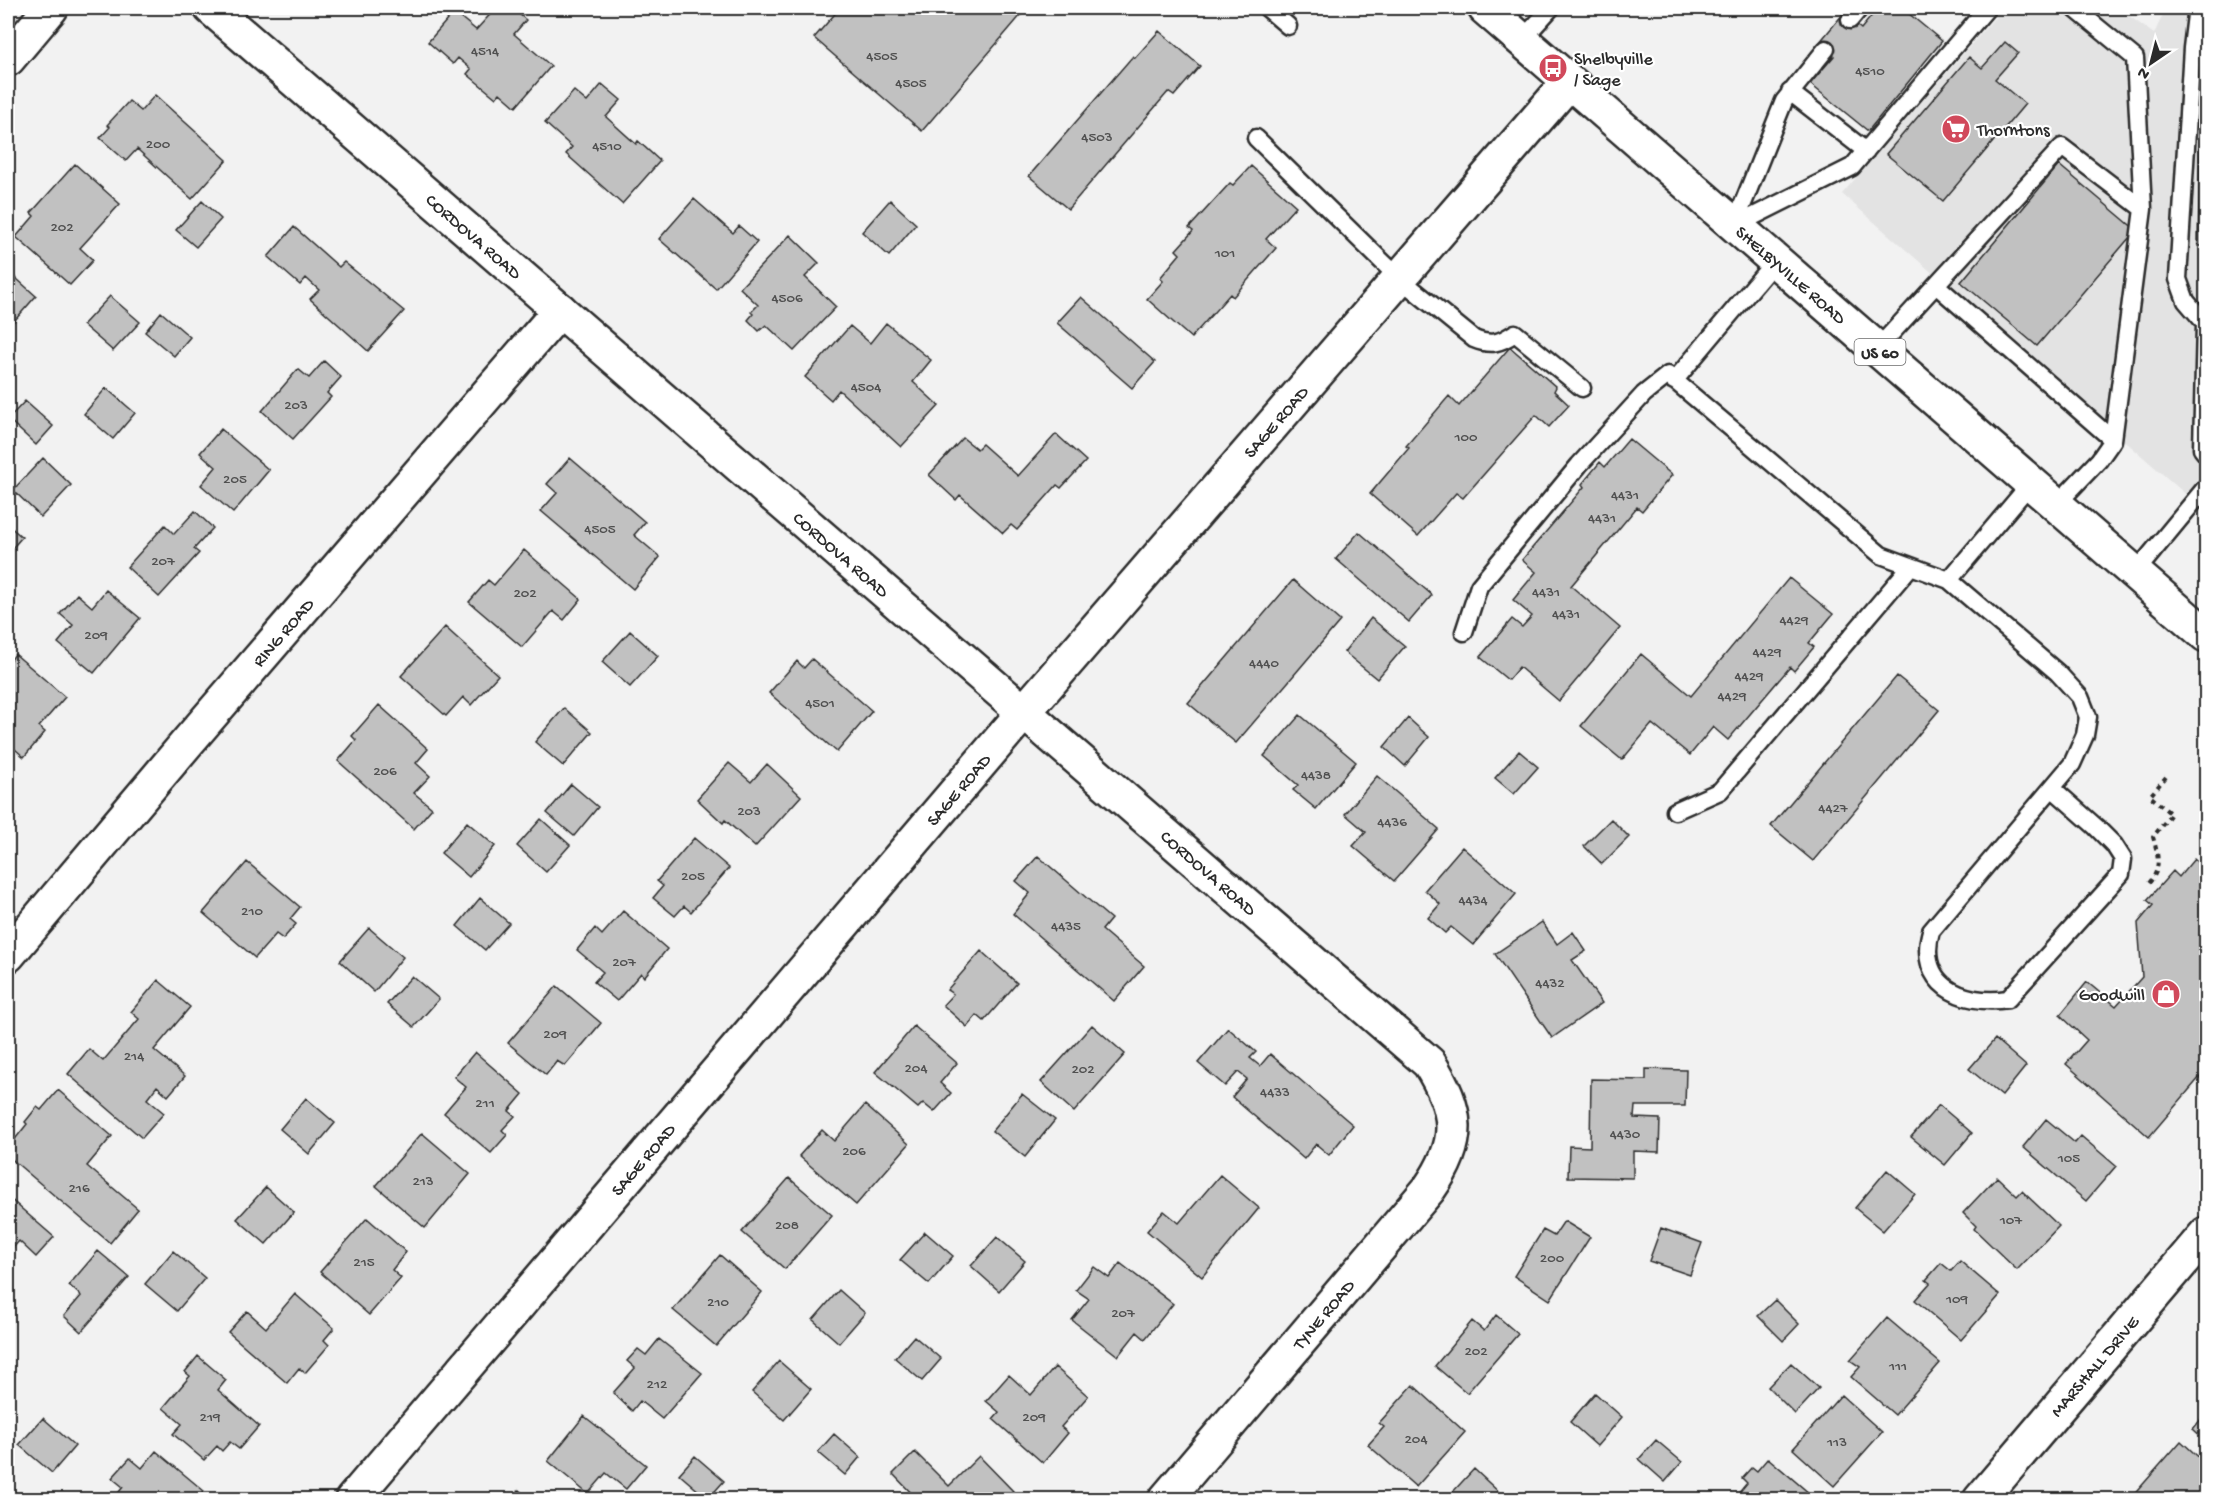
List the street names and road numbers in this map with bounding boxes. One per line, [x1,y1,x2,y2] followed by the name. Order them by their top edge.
[420,190,525,285] street label: CORDOVA ROAD
[1730,223,1850,330] street label: SHELBYVILLE ROAD
[1854,339,1906,365] road number: US 60
[1240,382,1314,463] street label: SAGE ROAD
[787,509,892,603] street label: CORDOVA ROAD
[249,595,320,672] street label: RING ROAD
[923,750,997,831] street label: SAGE ROAD
[1155,827,1260,922] street label: CORDOVA ROAD
[608,1120,681,1201] street label: SAGE ROAD
[1289,1276,1360,1356] street label: TYNE ROAD
[2047,1312,2145,1422] street label: MARSHALL DRIVE

